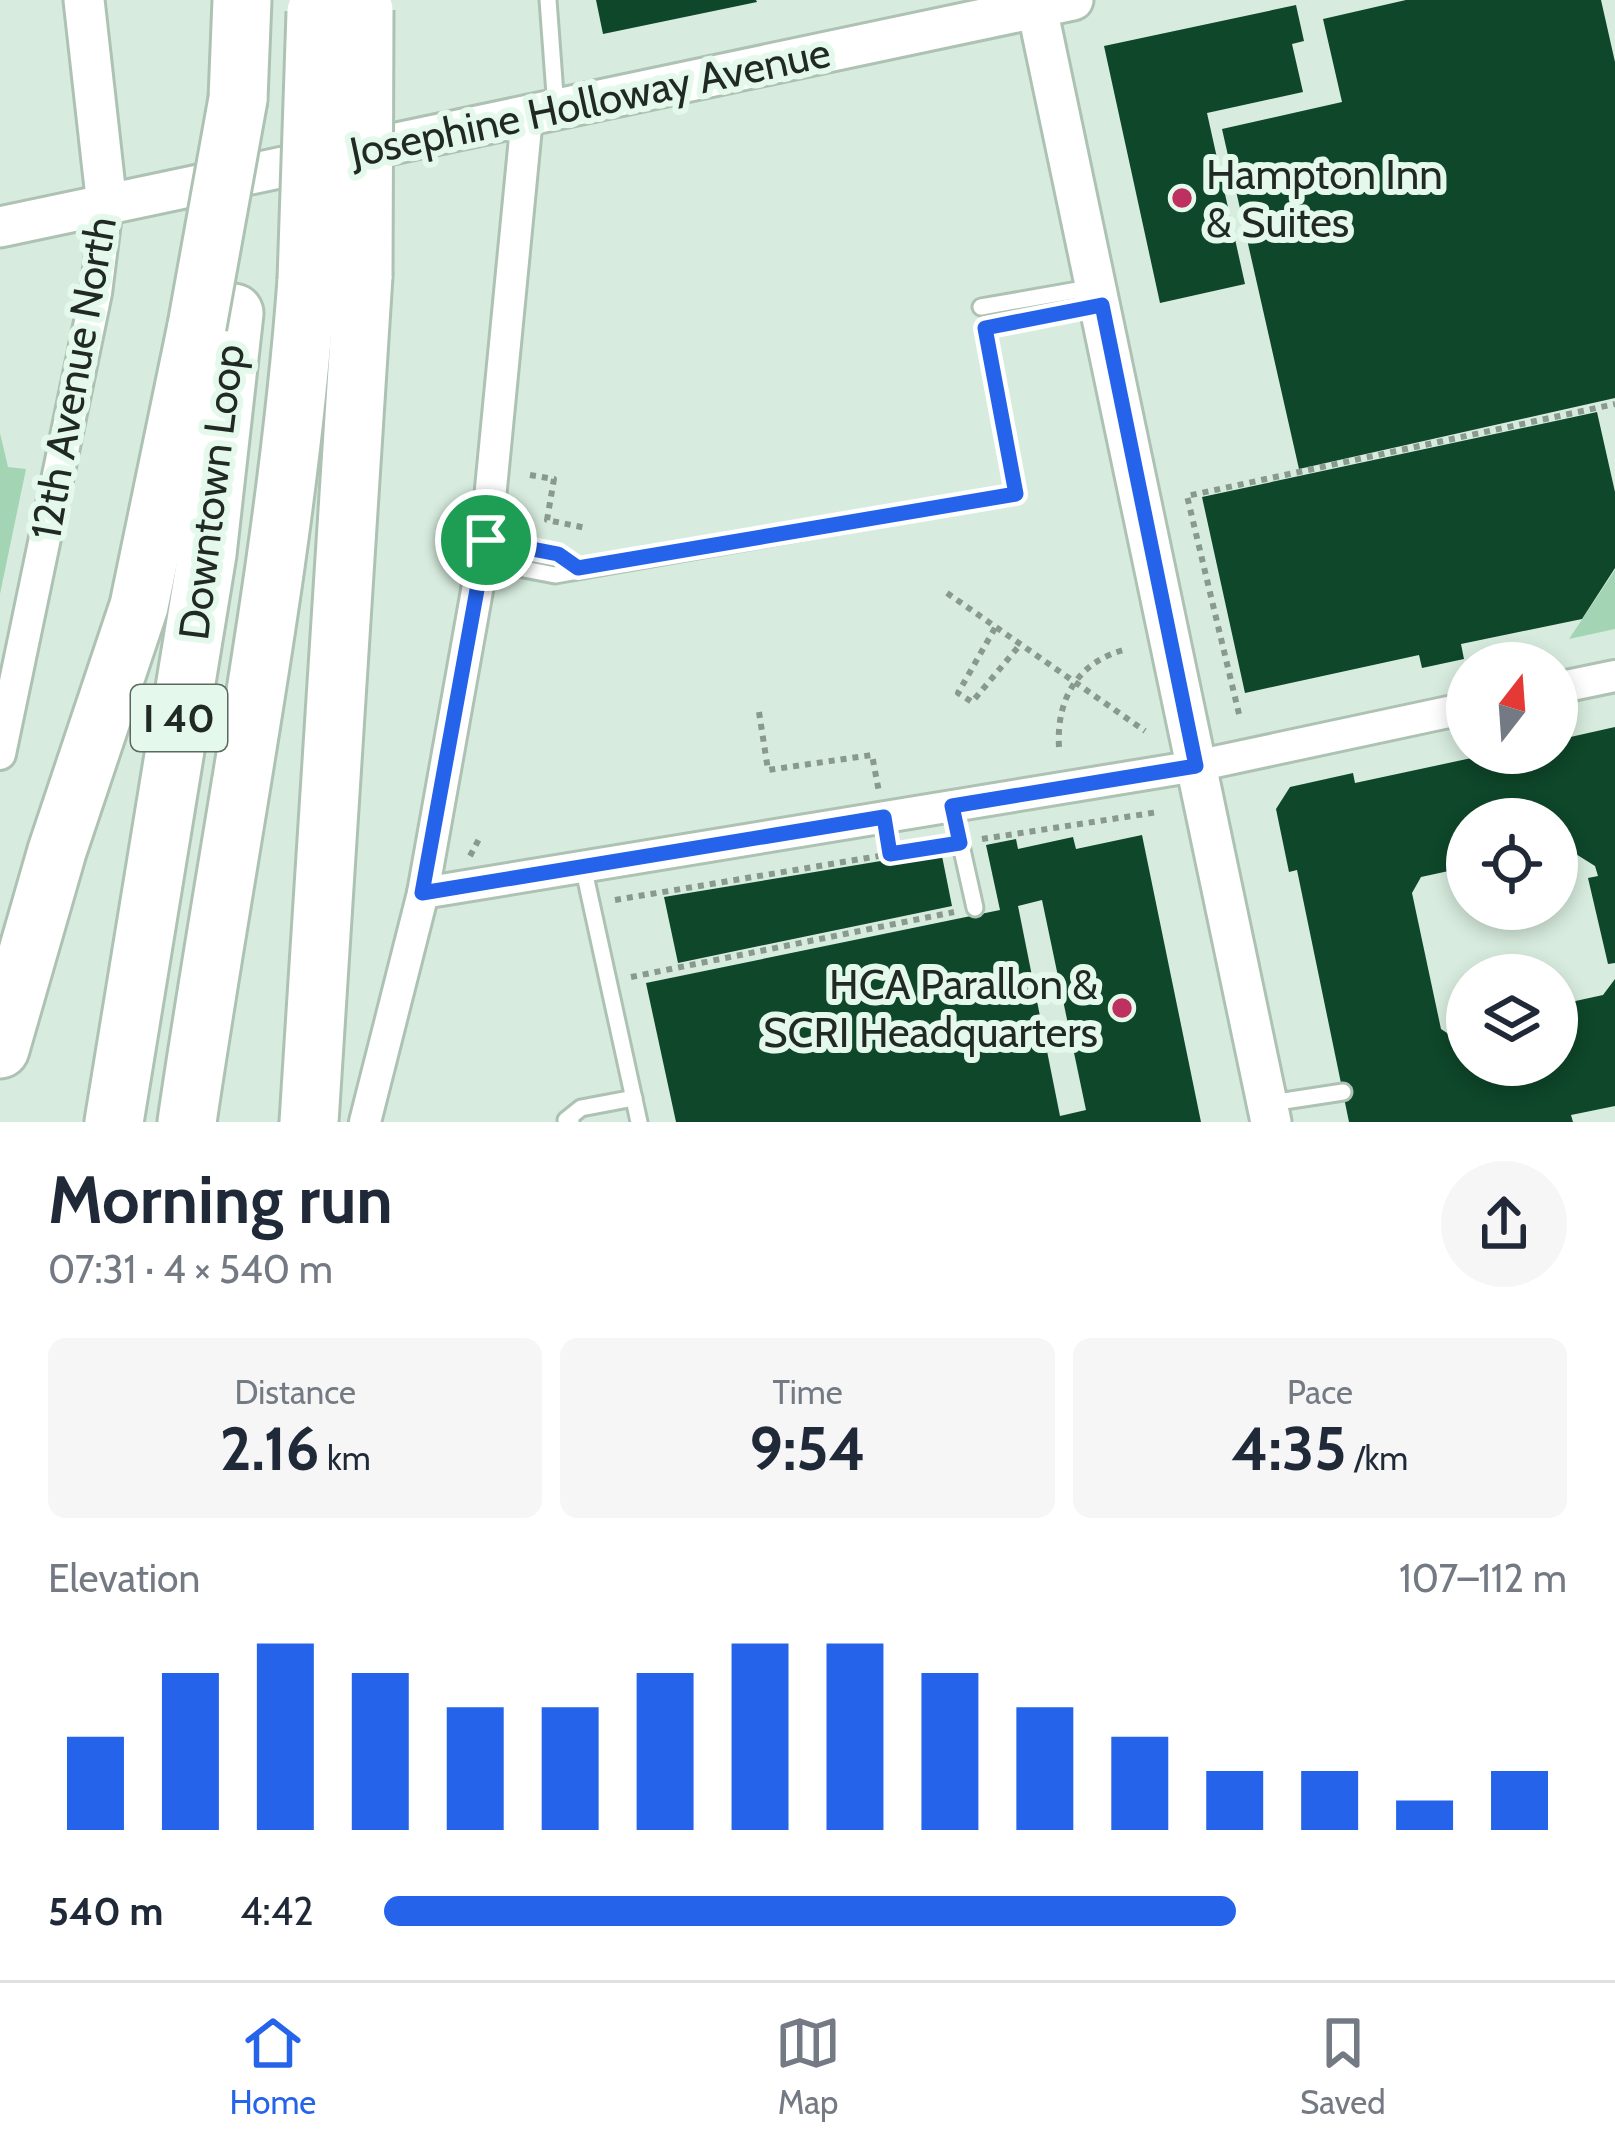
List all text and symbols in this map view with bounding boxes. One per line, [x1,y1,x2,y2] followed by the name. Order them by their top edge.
[344,26,835,179] street label: Josephine Holloway Avenue
[1206,148,1443,248] place label: Hampton Inn & Suites
[1169,185,1195,211] marker: Hampton Inn & Suites
[19,212,127,544] street label: 12th Avenue North
[167,341,255,643] street label: Downtown Loop
[435,489,537,591] pin
[453,507,519,573] icon: arrive
[1446,642,1578,774] north arrow
[1446,642,1578,1086] map controls
[131,685,227,751] road number: I 40
[1446,798,1578,930] button: locate
[1446,954,1578,1086] button: layers
[763,958,1098,1058] place label: HCA Parallon & SCRI Headquarters
[1109,995,1135,1021] marker: HCA Parallon & SCRI Headquarters
[48,1159,393,1240] text: Morning run
[1441,1161,1567,1287] button: share
[48,1245,333,1293] text: 07:31 · 4 × 540 m
[234,1372,356,1412] text: Distance
[772,1372,843,1412] text: Time
[1287,1372,1353,1412] text: Pace
[220,1412,320,1485] text: 2.16
[749,1412,866,1485] text: 9:54
[1231,1412,1346,1485] text: 4:35
[320,1438,371,1478] text: km
[1346,1438,1408,1478] text: /km
[48,1554,200,1602] text: Elevation
[1399,1554,1567,1602] text: 107–112 m
[48,1887,163,1935] text: 540 m
[240,1887,314,1935] text: 4:42
[229,2010,316,2122] tab: Home
[775,2010,841,2122] tab: Map
[1300,2010,1386,2122] tab: Saved

